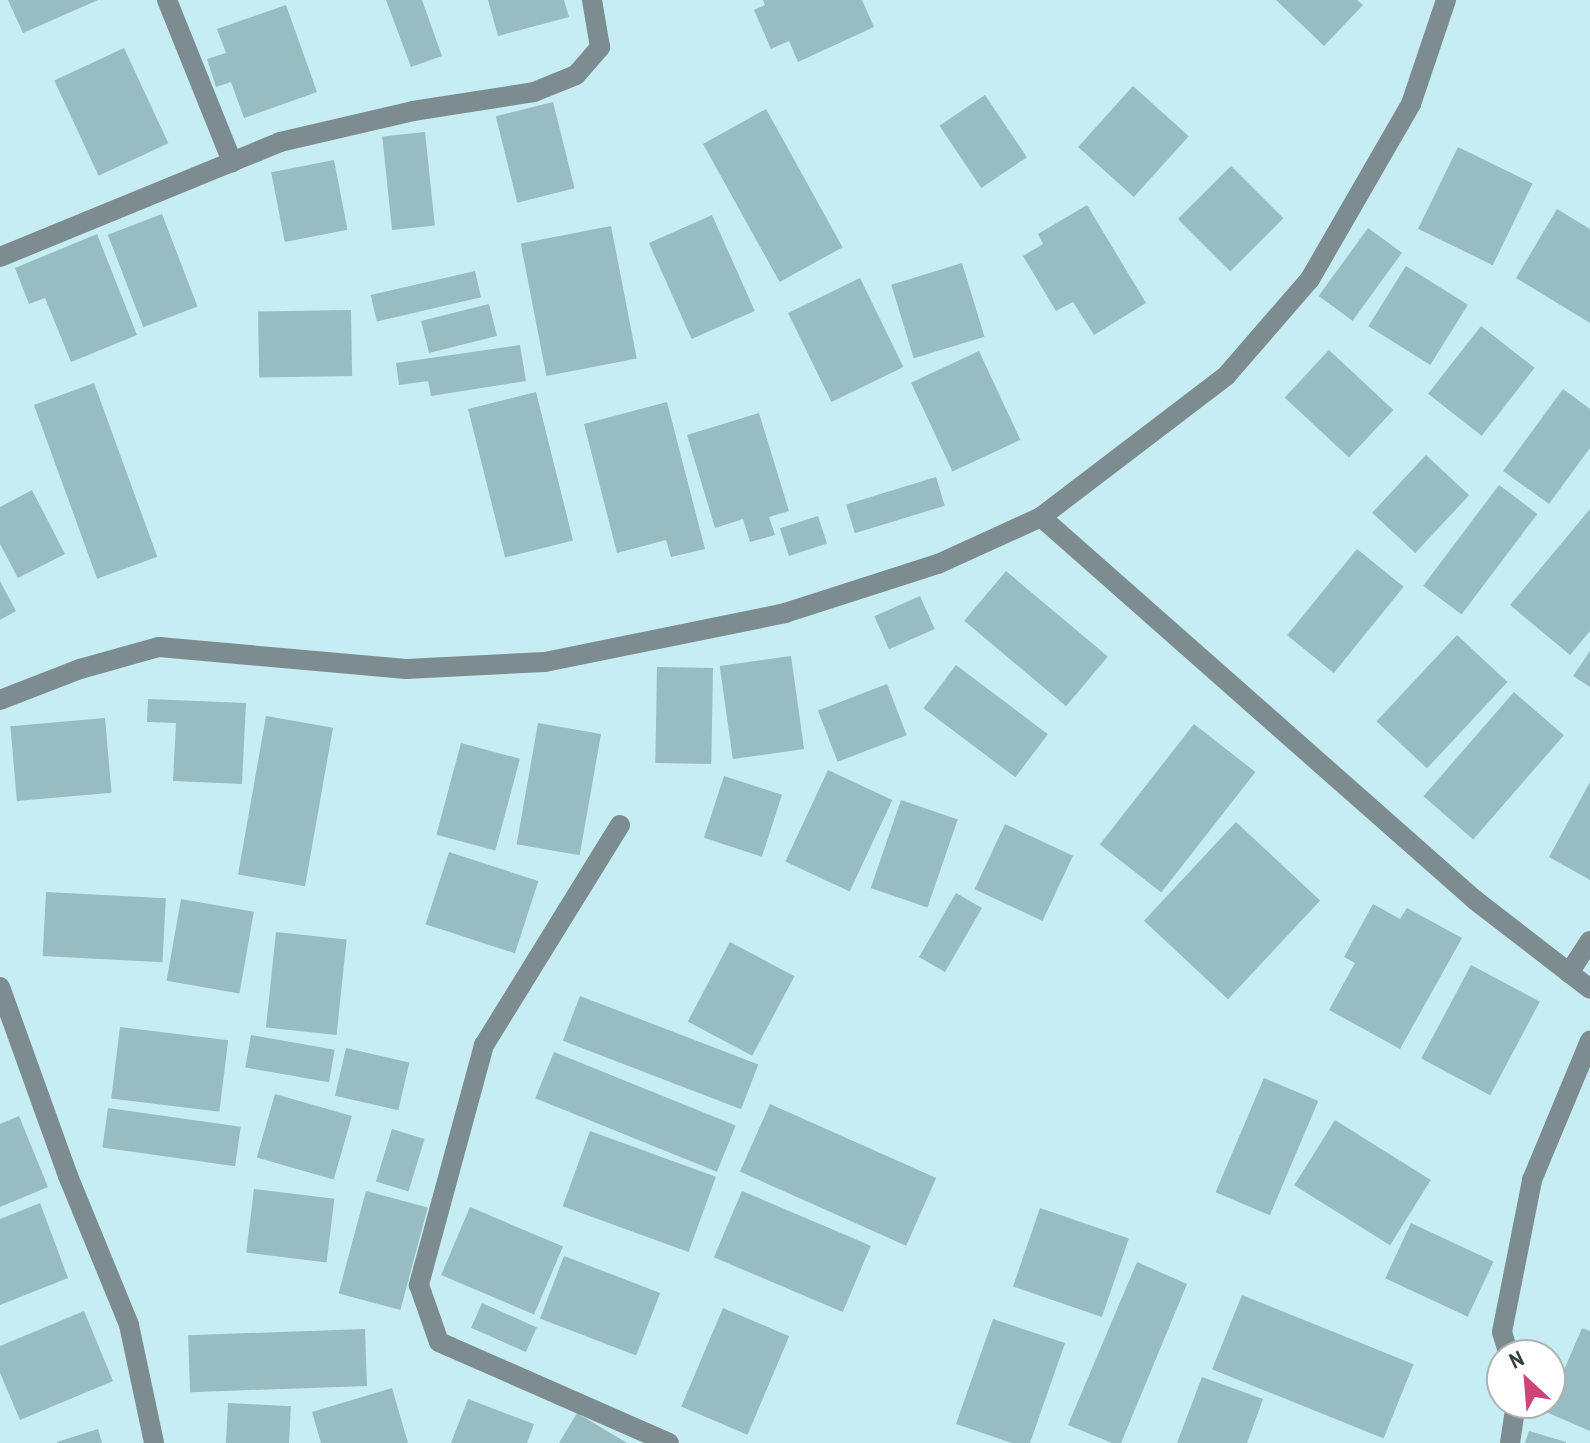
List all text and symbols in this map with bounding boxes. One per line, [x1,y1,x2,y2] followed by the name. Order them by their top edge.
[1486,1339,1566,1419] north arrow
[1504,1343,1529,1376] text: N

